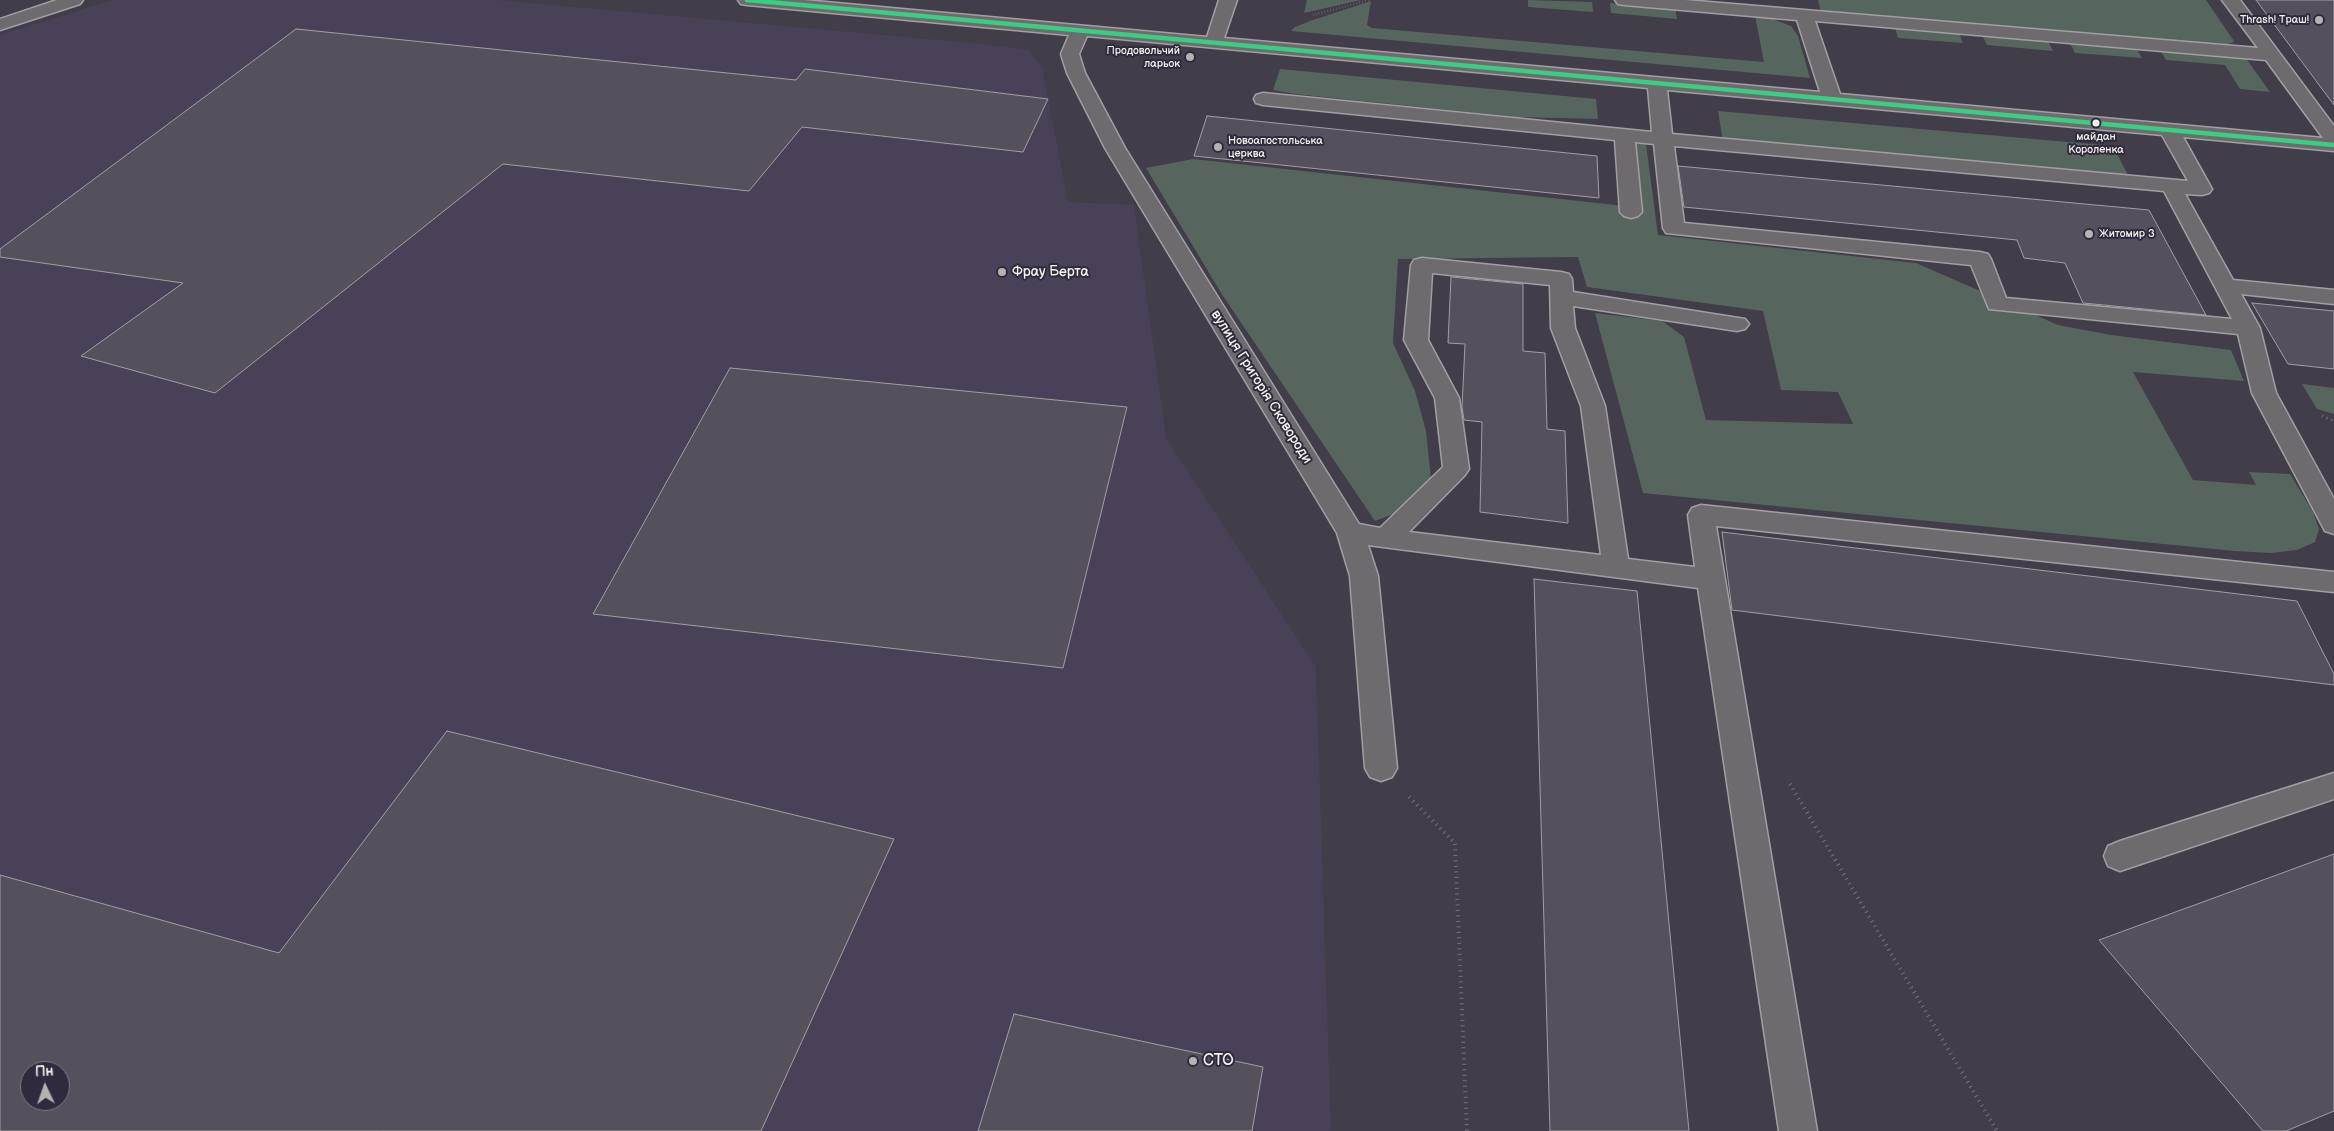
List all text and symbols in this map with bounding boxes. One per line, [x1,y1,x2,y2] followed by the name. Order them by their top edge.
[2240,13,2309,27] place label: Thrash! Траш!
[2313,14,2325,26] marker: Thrash! Траш!
[1107,44,1180,70] place label: Продовольчий ларьок
[1184,51,1196,63] marker: Продовольчий ларьок
[2091,118,2101,128] marker: майдан Короленка
[2068,130,2124,156] place label: майдан Короленка
[1228,134,1323,160] place label: Новоапостольська церква
[1212,141,1224,153] marker: Новоапостольська церква
[2099,227,2155,241] place label: Житомир 3
[2083,228,2095,240] marker: Житомир 3
[1012,264,1089,280] place label: Фрау Берта
[996,266,1008,278] marker: Фрау Берта
[1207,307,1315,467] street label: вулиця Григорія Сковороди
[1203,1051,1234,1071] place label: СТО
[1187,1055,1199,1067] marker: СТО
[20,1061,70,1111] north arrow
[34,1063,54,1080] text: Пн

